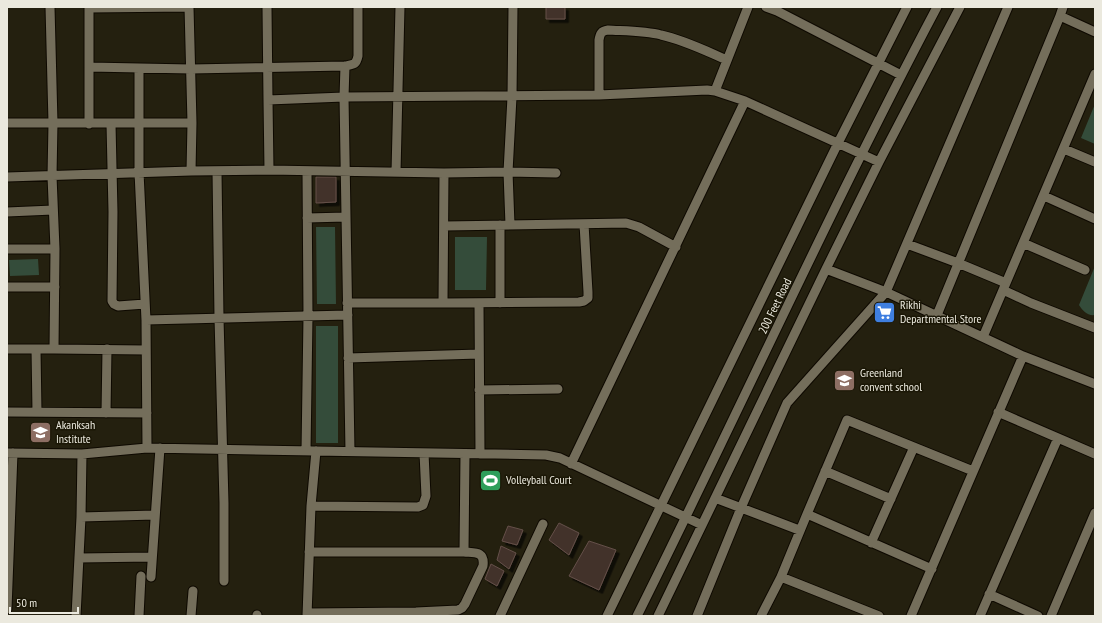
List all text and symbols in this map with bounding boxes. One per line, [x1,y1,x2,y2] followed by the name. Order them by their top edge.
[755,276,794,336] street label: 200 Feet Road
[900,297,981,326] place label: Rikhi Departmental Store
[871,299,897,325] supermarket icon: Rikhi Departmental Store
[860,365,922,394] place label: Greenland convent school
[831,367,857,393] school or university icon: Greenland convent school
[56,417,95,446] place label: Akanksah Institute
[27,419,53,445] school or university icon: Akanksah Institute
[478,467,504,493] sports icon: Volleyball Court
[505,472,572,487] place label: Volleyball Court
[10,589,78,615] scale bar
[16,595,37,610] text: 50 m

